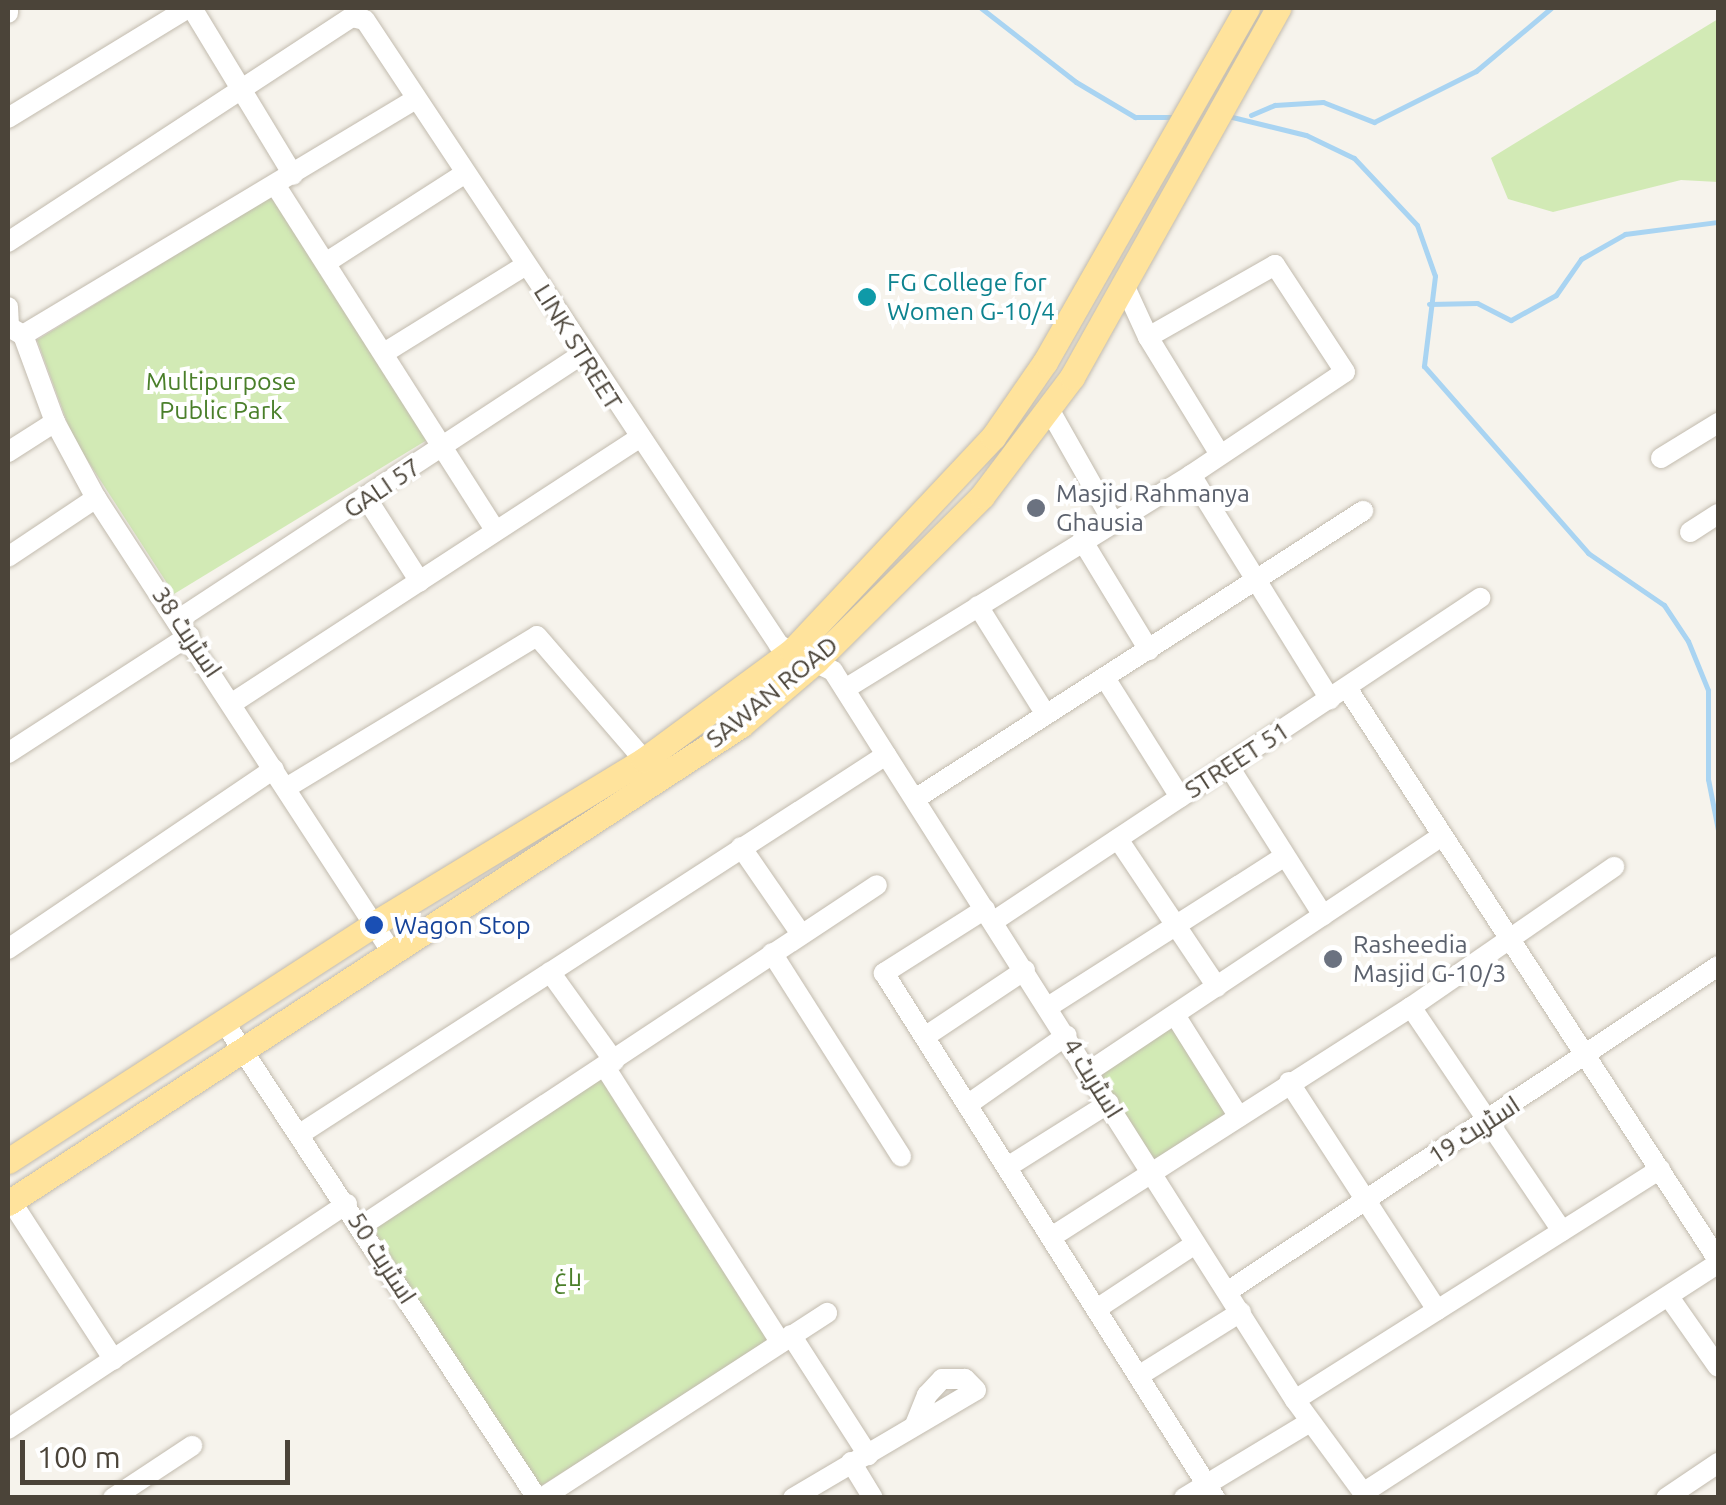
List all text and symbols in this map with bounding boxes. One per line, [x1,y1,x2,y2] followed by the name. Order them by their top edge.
[887,268,1055,327] place label: FG College for Women G-10/4
[528,279,628,415] street label: LINK STREET
[856,286,878,308] marker: FG College for Women G-10/4
[146,367,296,426] park label: Multipurpose Public Park
[338,452,426,524] street label: GALI 57
[1056,479,1250,538] place label: Masjid Rahmanya Ghausia
[1025,497,1047,519] marker: Masjid Rahmanya Ghausia
[146,581,228,683] street label: اسٹریٹ 38
[700,630,844,754] street label: SAWAN ROAD
[1179,715,1295,805] street label: STREET 51
[394,910,531,940] place label: Wagon Stop
[363,914,385,936] marker: Wagon Stop
[1353,930,1506,989] place label: Rasheedia Masjid G-10/3
[1322,948,1344,970] marker: Rasheedia Masjid G-10/3
[1057,1032,1129,1124] street label: اسٹریٹ 4
[1423,1089,1525,1171] street label: اسٹریٹ 19
[341,1207,423,1309] street label: اسٹریٹ 50
[554,1262,582,1292] park label: باغ
[25,1420,295,1482] scale bar
[37,1440,121,1474] text: 100 m

